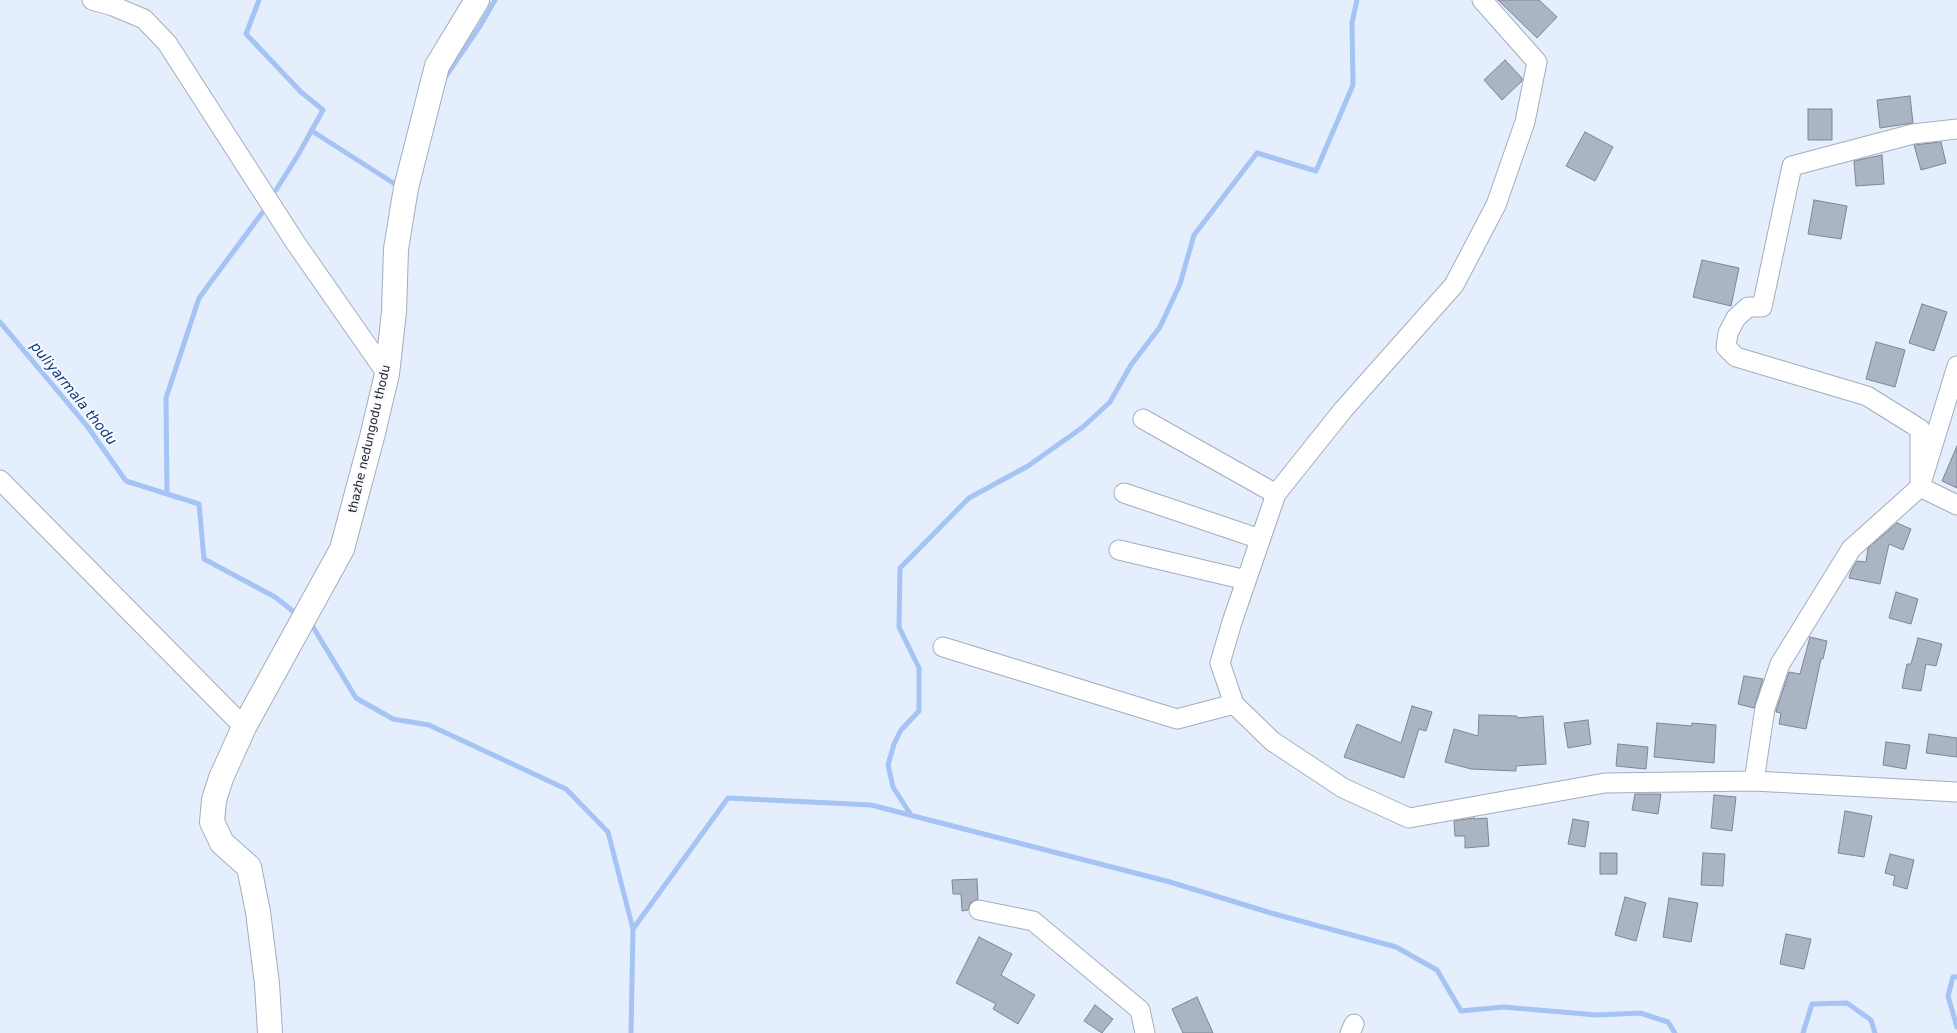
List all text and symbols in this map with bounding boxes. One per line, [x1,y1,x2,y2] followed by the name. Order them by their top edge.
[26,339,120,449] water label: puliyarmala thodu
[346,364,394,514] street label: thazhe nedungodu thodu

